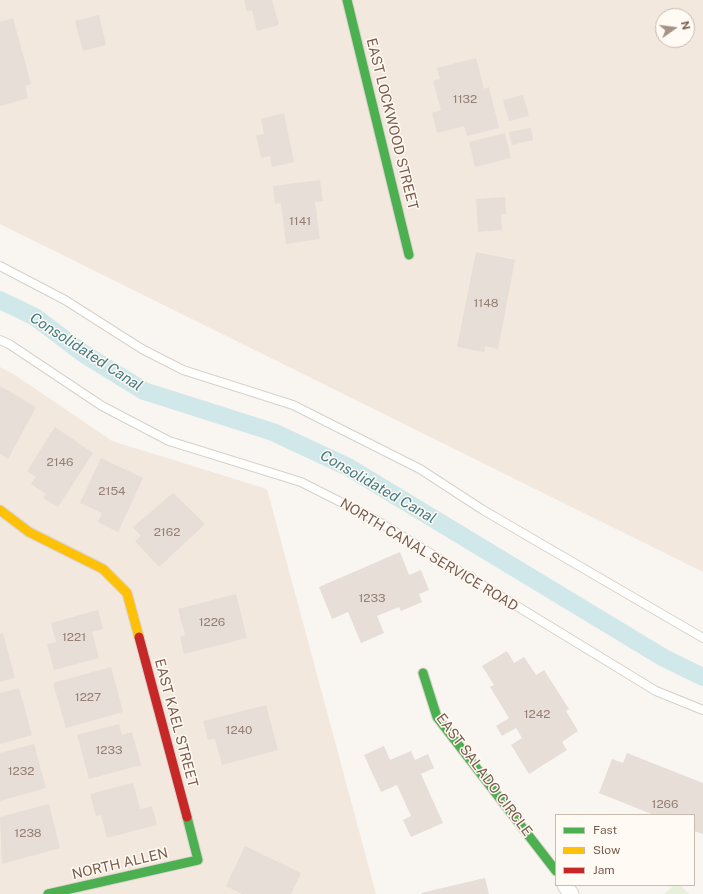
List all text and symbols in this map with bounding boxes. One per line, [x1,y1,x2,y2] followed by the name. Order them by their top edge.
[655,8,695,48] north arrow
[679,20,693,31] text: N
[363,36,421,212] street label: EAST LOCKWOOD STREET
[453,92,477,106] house number: 1132
[289,214,311,228] house number: 1141
[473,296,499,310] house number: 1148
[26,309,146,395] water label: Consolidated Canal
[317,447,439,527] water label: Consolidated Canal
[46,455,74,469] house number: 2146
[98,484,126,498] house number: 2154
[337,495,521,615] street label: NORTH CANAL SERVICE ROAD
[154,525,180,539] house number: 2162
[358,591,386,605] house number: 1233
[199,615,225,629] house number: 1226
[62,630,86,644] house number: 1221
[151,657,201,789] street label: EAST KAEL STREET
[75,690,101,704] house number: 1227
[524,707,550,721] house number: 1242
[432,710,536,840] street label: EAST SALADO CIRCLE
[226,723,252,737] house number: 1240
[95,743,123,757] house number: 1233
[8,764,34,778] house number: 1232
[652,797,678,811] house number: 1266
[555,814,695,886] legend
[593,823,617,837] text: Fast
[14,826,42,840] house number: 1238
[593,843,620,857] text: Slow
[70,845,170,883] street label: NORTH ALLEN
[593,863,615,877] text: Jam

